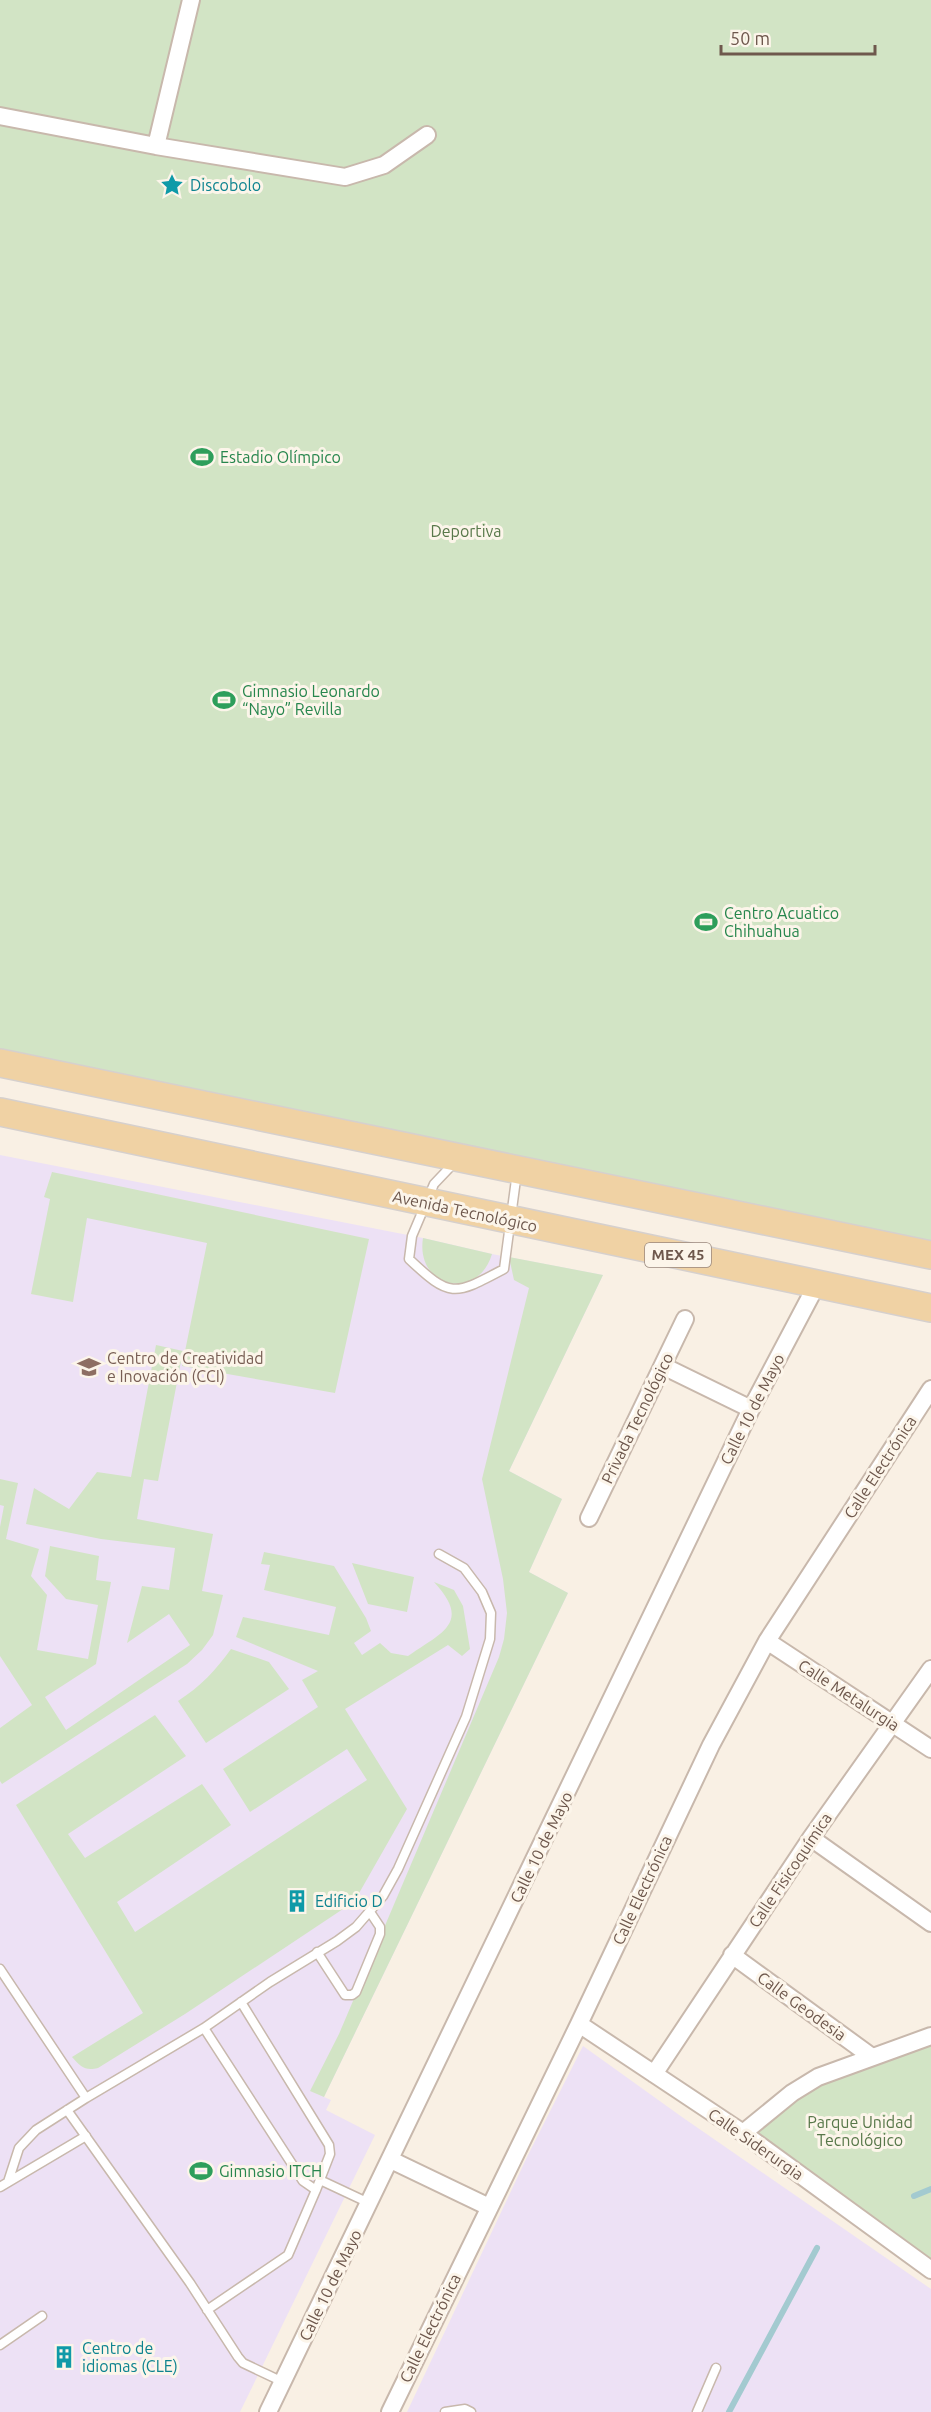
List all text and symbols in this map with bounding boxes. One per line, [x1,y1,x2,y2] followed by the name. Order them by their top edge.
[721,18,876,56] scale bar
[730,28,770,48] text: 50 m
[159,172,185,198] place icon: Discobolo
[190,176,261,194] place label: Discobolo
[189,444,215,470] sports icon: Estadio Olímpico
[220,448,341,466] place label: Estadio Olímpico
[430,522,502,540] park label: Deportiva
[242,682,380,718] place label: Gimnasio Leonardo “Nayo” Revilla
[211,687,237,713] sports icon: Gimnasio Leonardo “Nayo” Revilla
[724,904,839,940] place label: Centro Acuatico Chihuahua
[693,909,719,935] sports icon: Centro Acuatico Chihuahua
[391,1187,539,1235] street label: Avenida Tecnológico
[645,1243,711,1267] road number: MEX 45
[107,1349,264,1386] place label: Centro de Creatividad e Inovación (CCI)
[598,1350,676,1486] street label: Privada Tecnológico
[716,1351,788,1467] street label: Calle 10 de Mayo
[76,1354,102,1380] school or university icon: Centro de Creatividad e Inovación (CCI)
[840,1412,920,1522] street label: Calle Electrónica
[795,1656,903,1734] street label: Calle Metalurgia
[506,1788,576,1906] street label: Calle 10 de Mayo
[745,1809,835,1931] street label: Calle Fisicoquímica
[609,1832,675,1948] street label: Calle Electrónica
[284,1888,310,1914] building icon: Edificio D
[315,1892,383,1910] place label: Edificio D
[754,1968,850,2044] street label: Calle Geodesia
[705,2105,807,2183] street label: Calle Siderurgia
[807,2113,913,2149] park label: Parque Unidad Tecnológico
[188,2158,214,2184] sports icon: Gimnasio ITCH
[219,2162,322,2180] place label: Gimnasio ITCH
[295,2226,365,2344] street label: Calle 10 de Mayo
[396,2271,464,2385] street label: Calle Electrónica
[82,2339,178,2376] place label: Centro de idiomas (CLE)
[51,2344,77,2370] building icon: Centro de idiomas (CLE)

